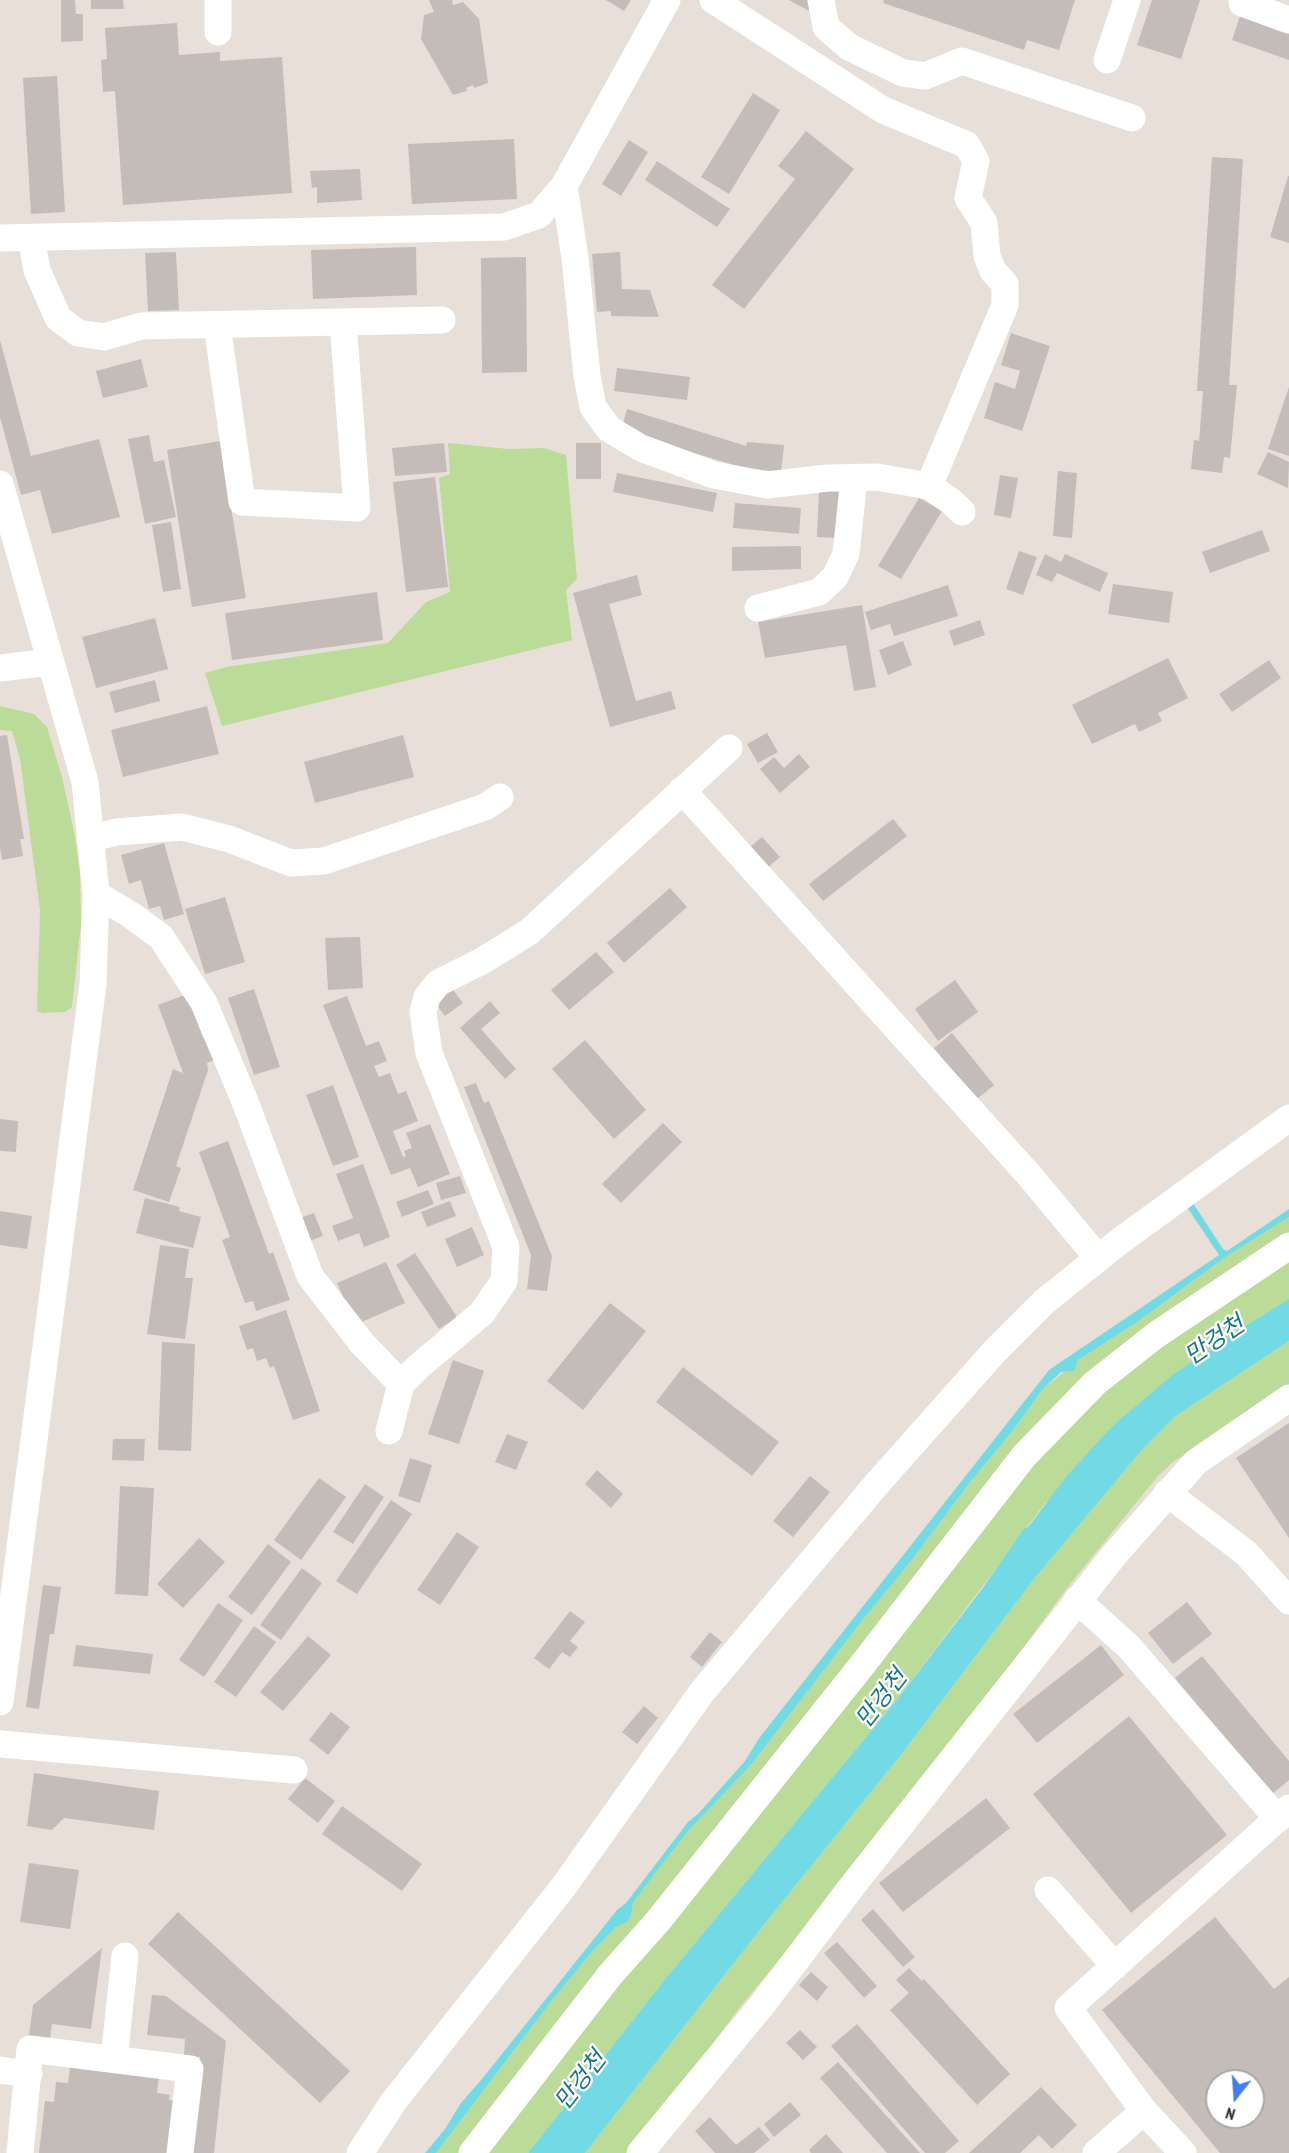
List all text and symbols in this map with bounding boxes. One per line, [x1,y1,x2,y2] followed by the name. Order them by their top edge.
[1179,1311,1251,1371] water label: 만겅천
[850,1664,914,1734] water label: 만겅천
[549,2046,613,2116] water label: 만겅천
[1205,2069,1265,2129] north arrow
[1223,2103,1237,2125] text: N

